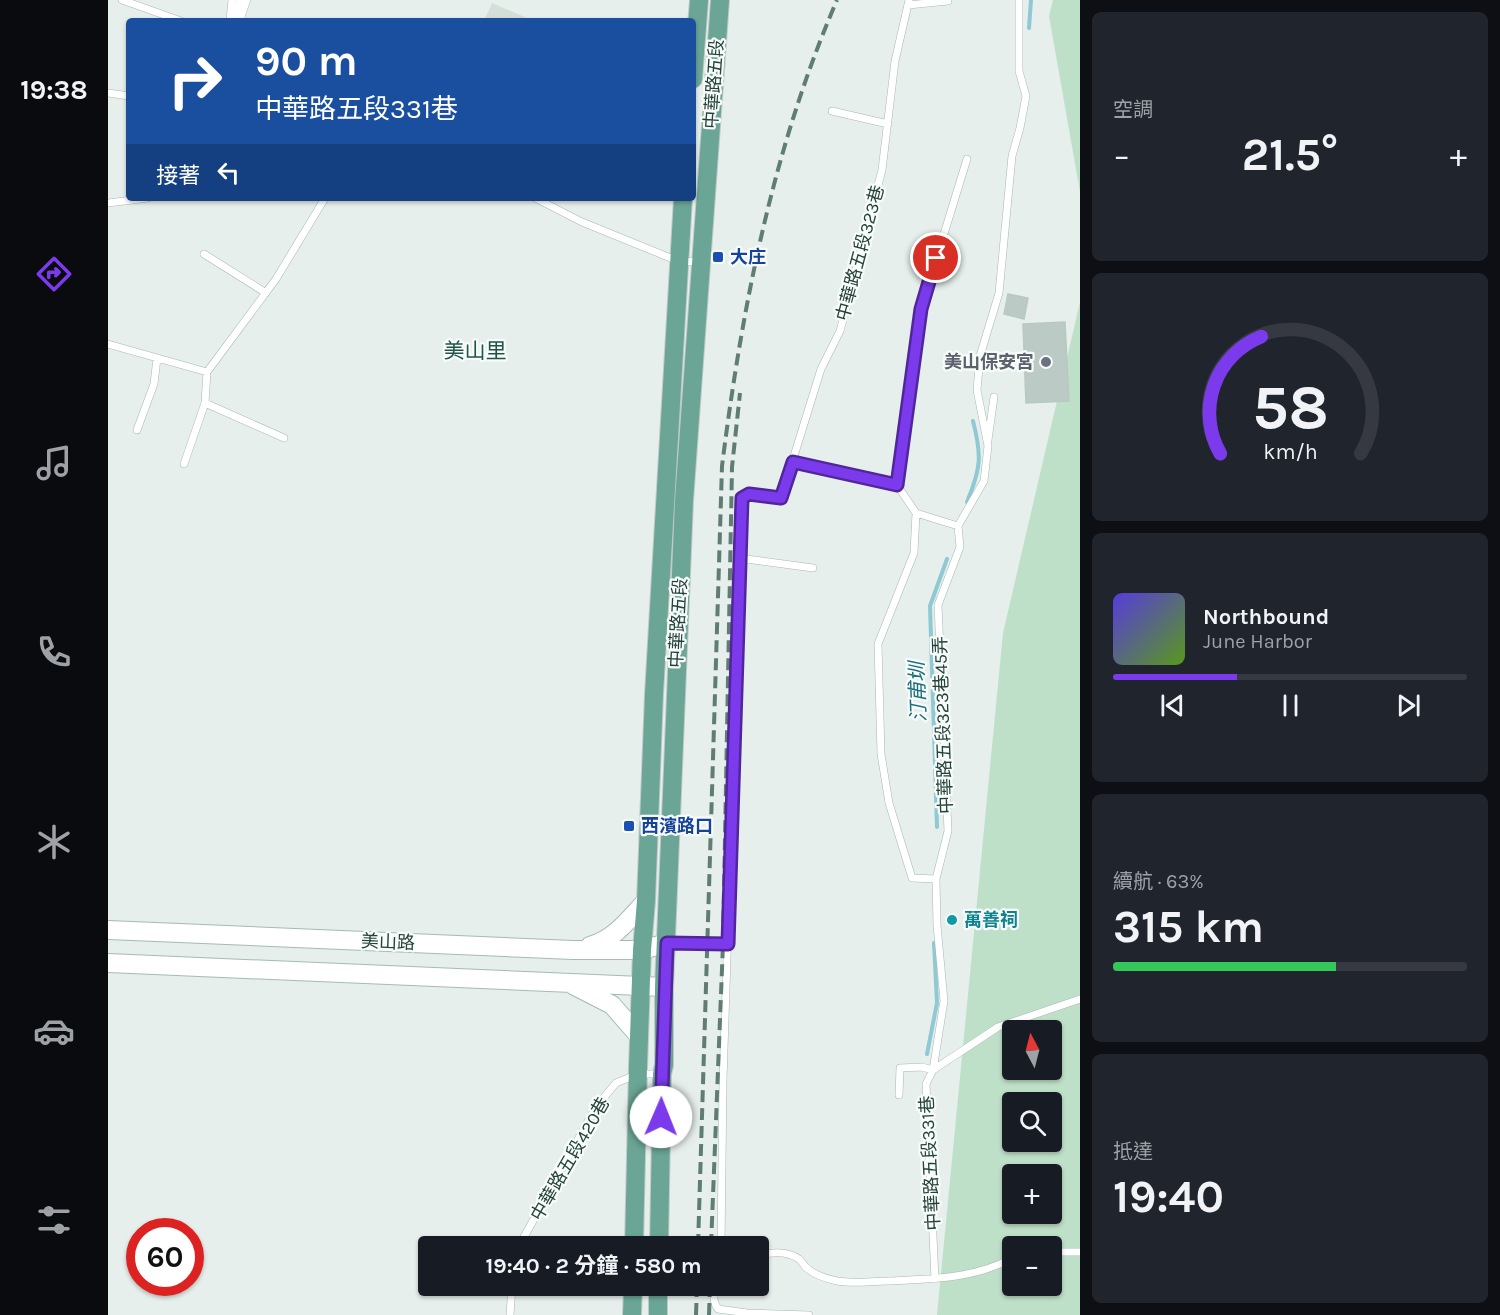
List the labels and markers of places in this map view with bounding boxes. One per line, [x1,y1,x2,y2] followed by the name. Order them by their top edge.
[910,232,961,283] pin
[730,246,766,268] place label: 大庄
[711,250,725,264] marker: 大庄
[944,351,1034,373] place label: 美山保安宮
[1039,355,1053,369] marker: 美山保安宮
[641,815,713,837] place label: 西濱路口
[622,819,636,833] marker: 西濱路口
[964,909,1018,931] place label: 萬善祠
[945,913,959,927] marker: 萬善祠

